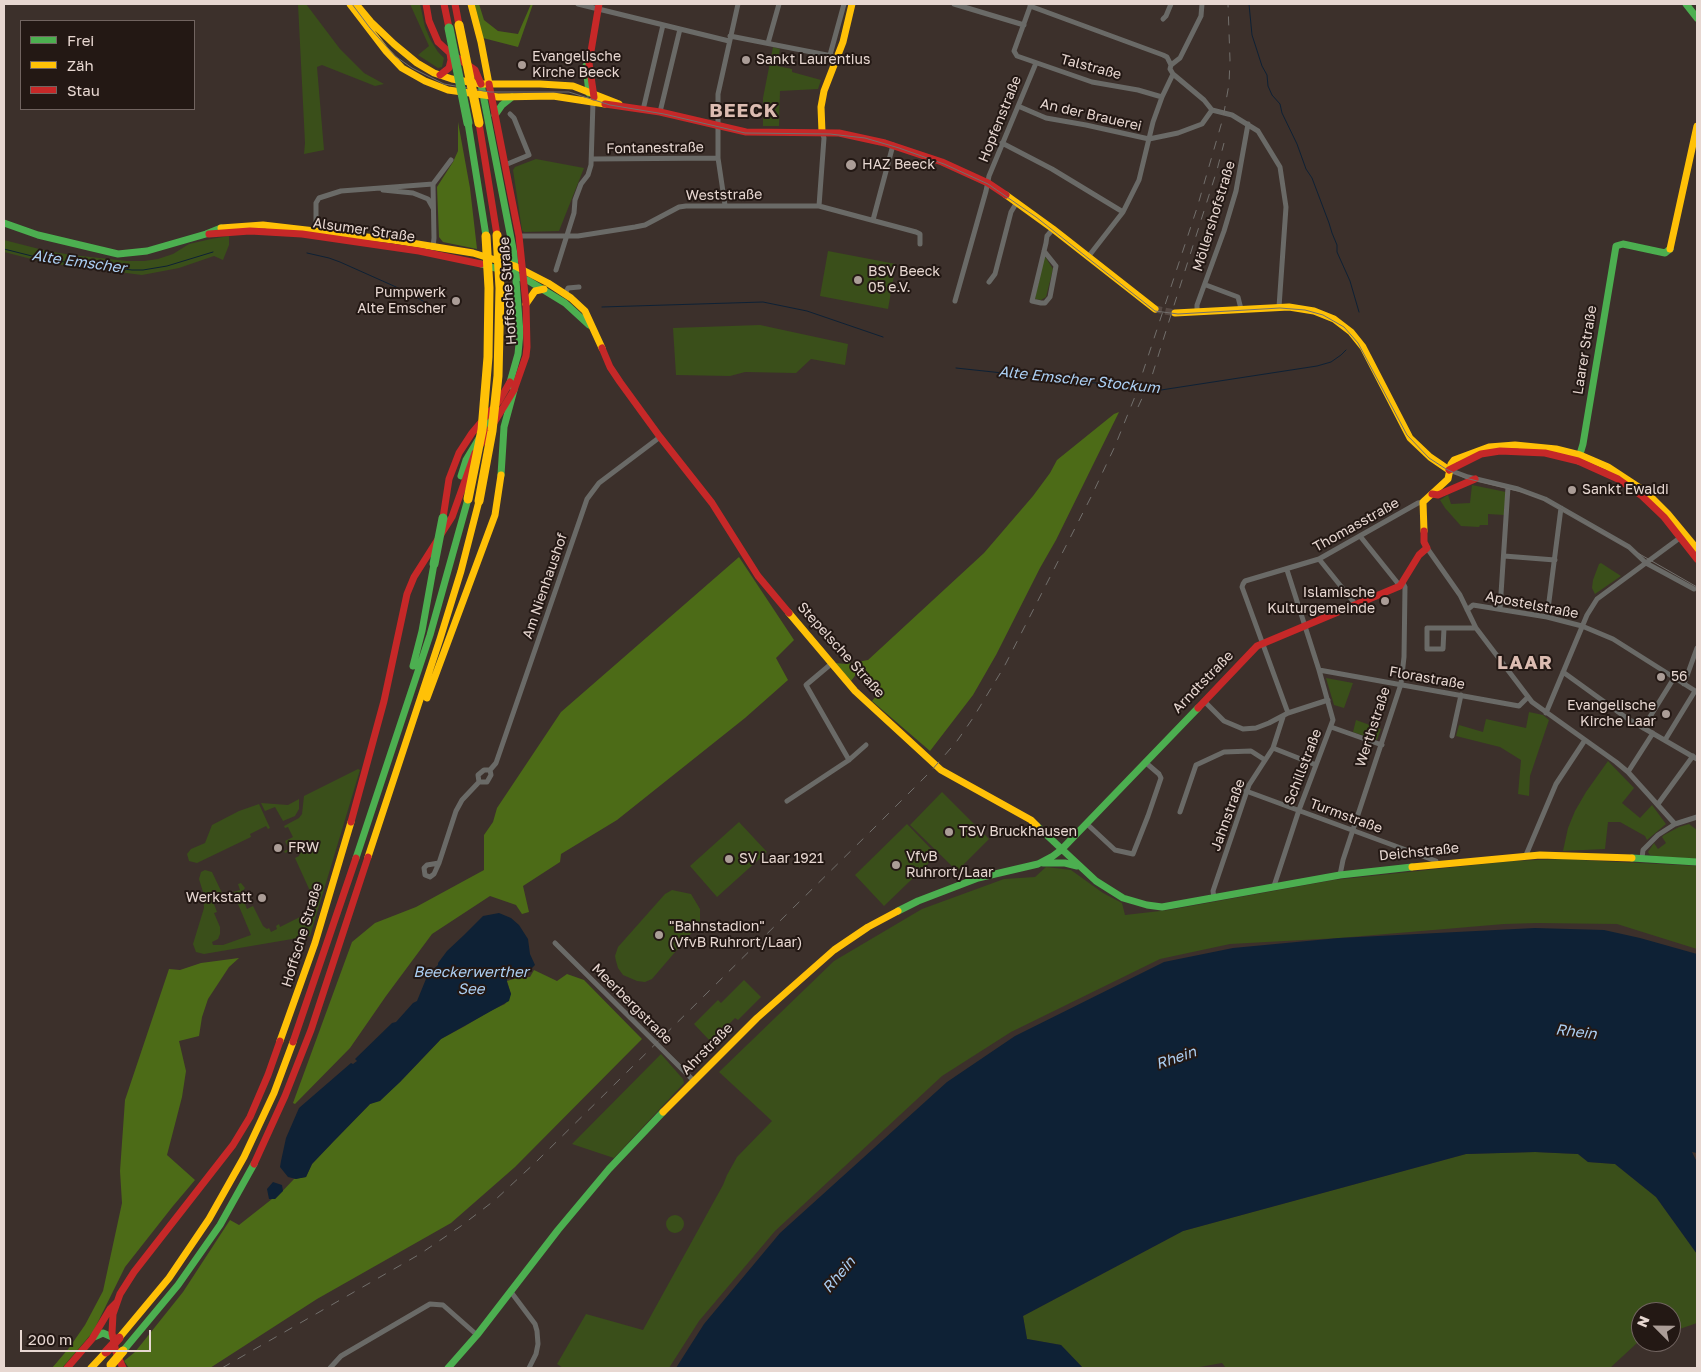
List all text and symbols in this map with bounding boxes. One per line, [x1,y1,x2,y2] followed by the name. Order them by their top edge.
[20,20,195,110] legend
[67,31,94,49] text: Frei
[532,49,621,82] place label: Evangelische Kirche Beeck
[1059,51,1123,83] street label: Talstraße
[756,52,870,68] place label: Sankt Laurentius
[740,54,752,66] marker: Sankt Laurentius
[67,56,94,74] text: Zäh
[516,59,528,71] marker: Evangelische Kirche Beeck
[975,73,1025,165] street label: Hopfenstraße
[67,81,100,99] text: Stau
[1039,95,1143,135] street label: An der Brauerei
[709,100,779,122] district label: BEECK
[606,139,704,157] street label: Fontanestraße
[862,157,935,173] place label: HAZ Beeck
[844,158,858,172] marker: HAZ Beeck
[1189,159,1239,273] street label: Möllershofstraße
[686,186,762,204] street label: Weststraße
[312,215,416,245] street label: Alsumer Straße
[496,236,520,346] street label: Hoffsche Straße
[31,246,127,278] water label: Alte Emscher
[868,264,940,296] place label: BSV Beeck 05 e.V.
[852,274,864,286] marker: BSV Beeck 05 e.V.
[357,285,446,318] place label: Pumpwerk Alte Emscher
[450,295,462,307] marker: Pumpwerk Alte Emscher
[1570,304,1600,396] street label: Laarer Straße
[997,363,1161,397] water label: Alte Emscher Stockum
[1582,482,1669,498] place label: Sankt Ewaldi
[1566,484,1578,496] marker: Sankt Ewaldi
[1310,494,1402,556] street label: Thomasstraße
[519,531,571,641] street label: Am Nienhaushof
[1267,585,1375,618] place label: Islamische Kulturgemeinde
[1484,588,1580,622] street label: Apostelstraße
[1379,595,1391,607] marker: Islamische Kulturgemeinde
[794,599,888,701] street label: Stepelsche Straße
[1169,647,1237,717] street label: Arndtstraße
[1497,652,1553,674] district label: LAAR
[1388,663,1466,693] street label: Florastraße
[1671,669,1688,685] place label: 56
[1655,671,1667,683] marker: 56
[1352,685,1394,769] street label: Werthstraße
[1567,698,1656,730] place label: Evangelische Kirche Laar
[1660,708,1672,720] marker: Evangelische Kirche Laar
[1281,726,1325,808] street label: Schillstraße
[1207,777,1249,853] street label: Jahnstraße
[1307,795,1385,837] street label: Turmstraße
[959,824,1077,840] place label: TSV Bruckhausen
[943,826,955,838] marker: TSV Bruckhausen
[1378,839,1460,865] street label: Deichstraße
[288,840,319,856] place label: FRW
[272,842,284,854] marker: FRW
[906,849,993,882] place label: VfvB Ruhrort/Laar
[739,851,824,867] place label: SV Laar 1921
[723,853,735,865] marker: SV Laar 1921
[890,859,902,871] marker: VfvB Ruhrort/Laar
[278,881,326,989] street label: Hoffsche Straße
[186,890,252,906] place label: Werkstatt
[256,892,268,904] marker: Werkstatt
[669,919,802,952] place label: "Bahnstadion" (VfvB Ruhrort/Laar)
[653,929,665,941] marker: "Bahnstadion" (VfvB Ruhrort/Laar)
[588,960,676,1048] street label: Meerbergstraße
[413,963,529,998] water label: Beeckerwerther See
[678,1020,736,1078] street label: Ahrstraße
[1554,1021,1598,1043] water label: Rhein
[1154,1043,1198,1073] water label: Rhein
[819,1253,859,1297] water label: Rhein
[1631,1302,1681,1352] north arrow
[1633,1313,1653,1330] text: N
[22,1320,154,1352] scale bar
[28,1330,72,1348] text: 200 m

